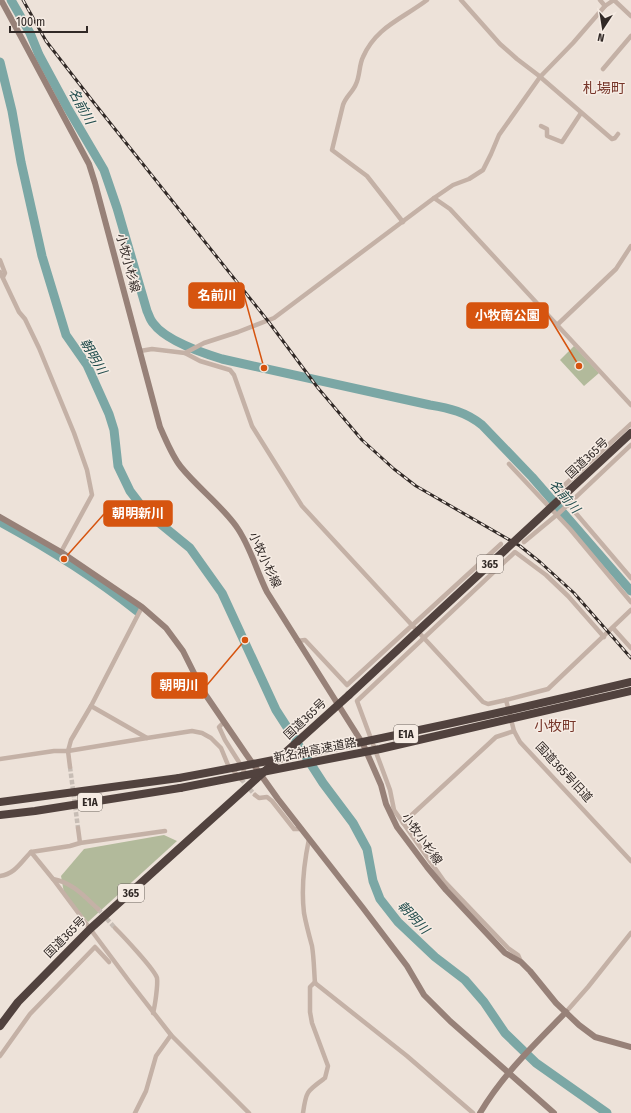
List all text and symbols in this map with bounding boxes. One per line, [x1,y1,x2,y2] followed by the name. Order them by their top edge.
[10,8,87,34] scale bar
[583,8,623,48] north arrow
[16,15,45,29] text: 100 m
[596,30,606,44] text: N
[583,80,625,97] district label: 札場町
[66,86,99,129] water label: 名前川
[113,232,143,294] street label: 小牧小杉線
[189,283,244,308] callout: 名前川
[197,288,237,303] text: 名前川
[467,303,548,328] callout: 小牧南公園
[474,308,540,323] text: 小牧南公園
[77,336,111,379] water label: 朝明川
[563,435,611,481] street label: 国道365号
[546,477,584,517] water label: 名前川
[104,501,172,526] callout: 朝明新川
[112,506,164,521] text: 朝明新川
[246,530,284,590] street label: 小牧小杉線
[477,555,503,573] road number: 365
[152,673,207,698] callout: 朝明川
[159,678,199,693] text: 朝明川
[281,696,329,742] street label: 国道365号
[534,718,576,735] district label: 小牧町
[394,725,418,743] road number: E1A
[272,735,358,765] street label: 新名神高速道路
[533,739,595,805] street label: 国道365号旧道
[78,793,102,811] road number: E1A
[399,811,445,867] street label: 小牧小杉線
[118,884,144,902] road number: 365
[395,898,434,938] water label: 朝明川
[41,913,89,961] street label: 国道365号

